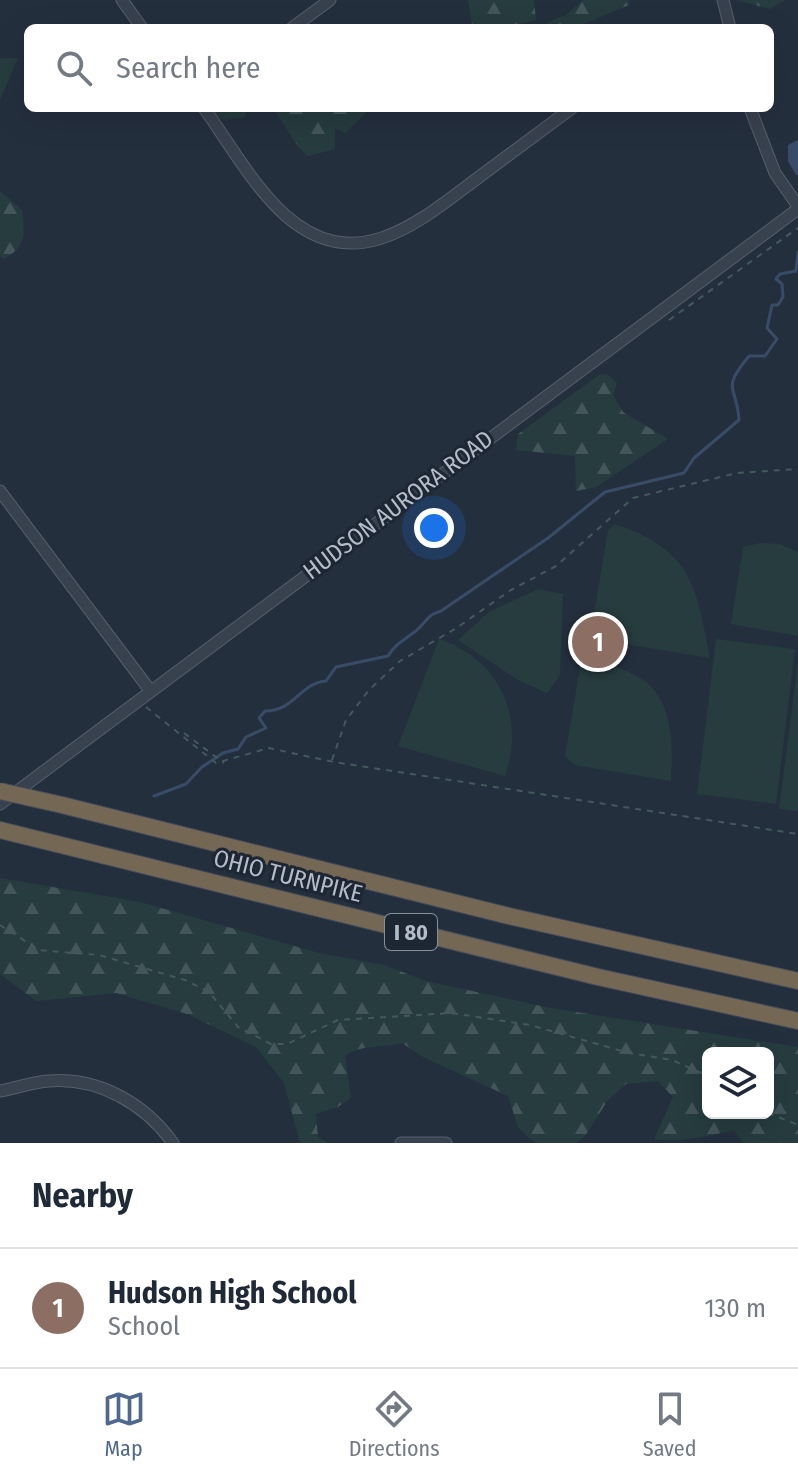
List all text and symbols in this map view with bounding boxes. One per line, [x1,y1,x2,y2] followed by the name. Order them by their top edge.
[24,24,774,112] search box
[52,46,96,90] icon: search
[116,50,261,86] text: Search here
[298,425,498,585] street label: HUDSON AURORA ROAD
[414,508,454,548] your location
[572,612,624,672] pin: 1
[211,844,365,908] street label: OHIO TURNPIKE
[385,914,437,950] road number: I 80
[702,1047,774,1119] map controls
[702,1047,774,1119] button: layers
[32,1175,133,1216] text: Nearby
[108,1275,356,1311] text: Hudson High School
[53,1293,64,1324] text: 1
[704,1293,766,1324] text: 130 m
[108,1311,180,1342] text: School
[102,1387,146,1462] tab: Map
[349,1387,440,1462] tab: Directions
[643,1387,696,1462] tab: Saved

